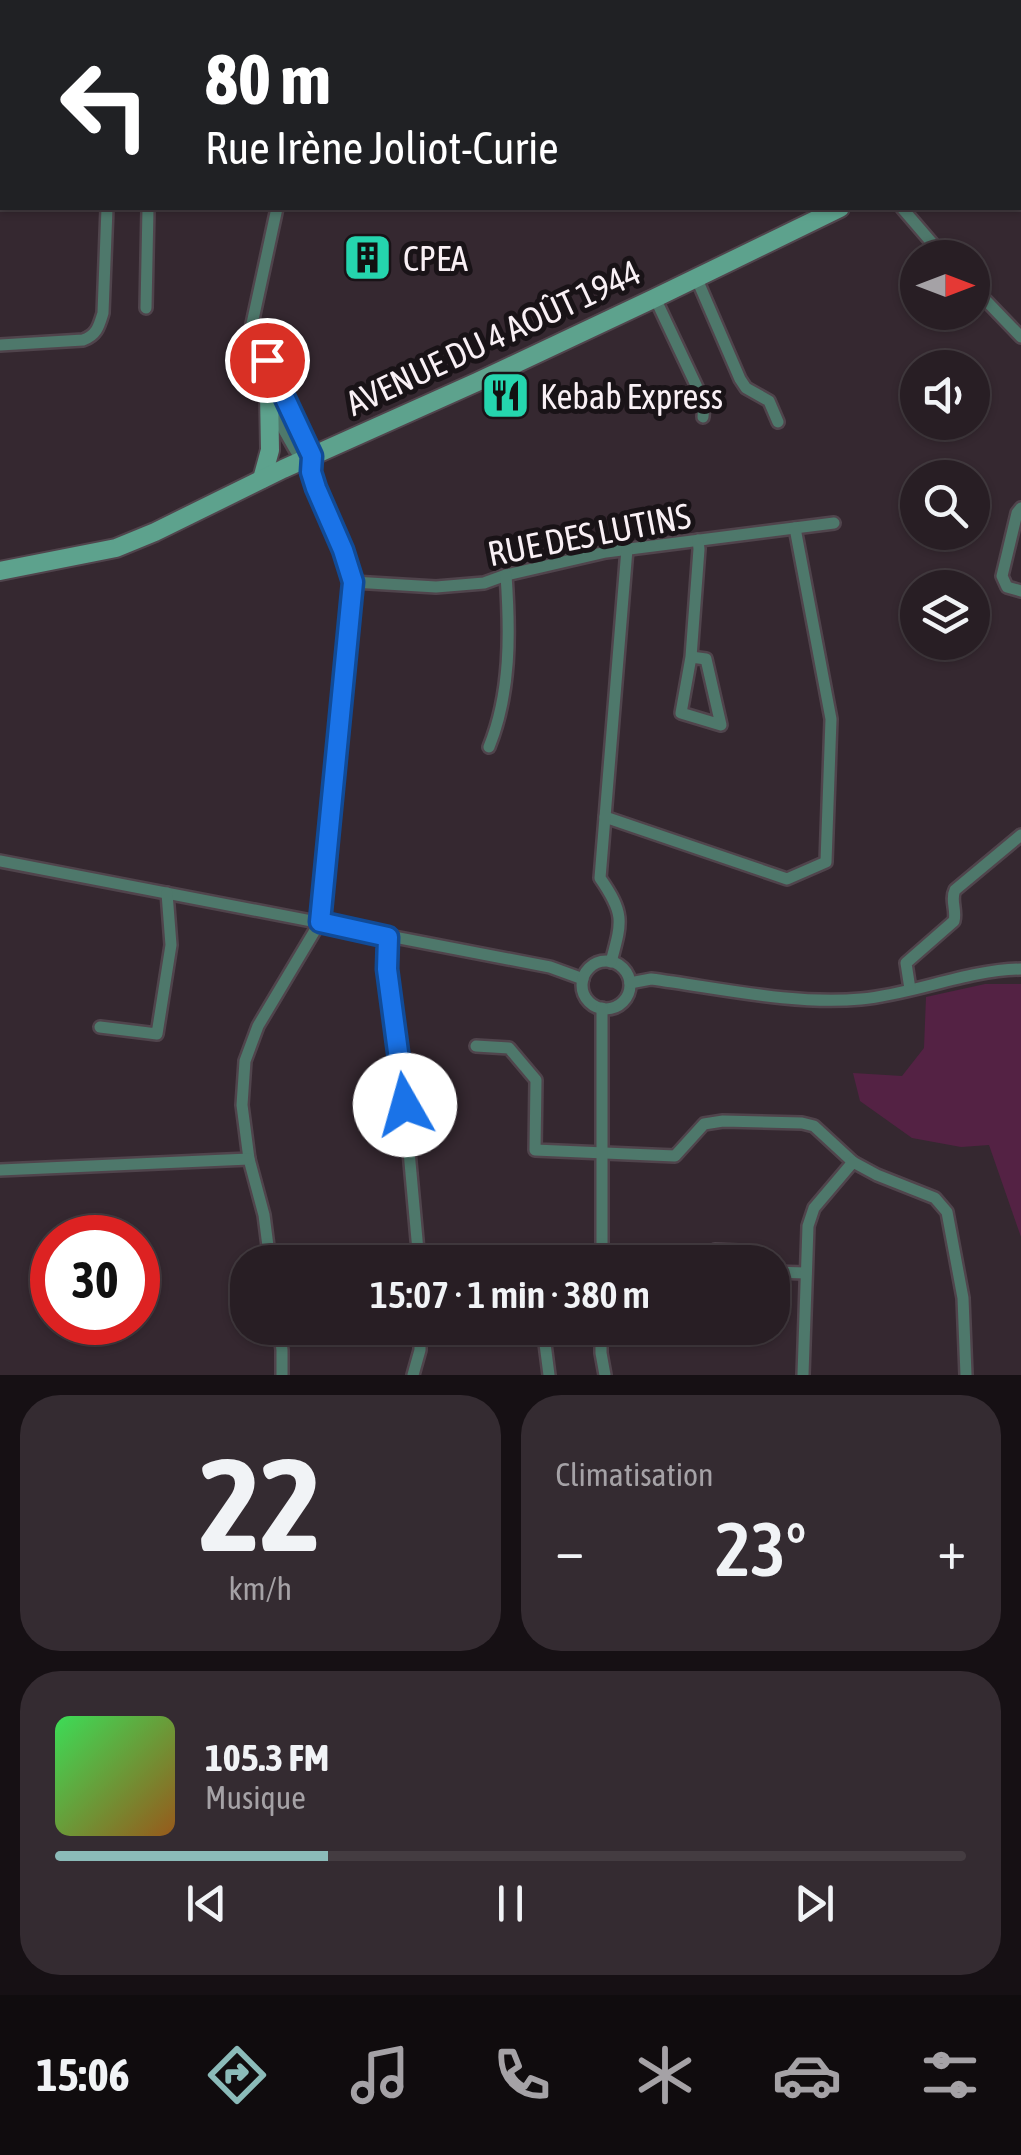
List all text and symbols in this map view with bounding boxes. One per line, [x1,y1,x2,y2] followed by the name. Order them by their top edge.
[205,39,331,119] text: 80 m
[40,40,170,170] icon: left
[205,122,559,174] text: Rue Irène Joliot-Curie
[342,232,394,284] building icon: CPEA
[403,238,469,278] place label: CPEA
[900,240,990,330] north arrow
[900,240,990,660] map controls
[340,251,646,423] street label: AVENUE DU 4 AOÛT 1944
[225,318,310,403] pin
[240,333,295,388] icon: arrive
[900,350,990,440] button: sound
[479,370,531,422] restaurant icon: Kebab Express
[540,376,723,416] place label: Kebab Express
[900,460,990,550] button: search
[484,495,694,573] street label: RUE DES LUTINS
[900,570,990,660] button: layers
[353,1053,457,1157] position arrow
[30,1215,160,1345] speed limit sign: 30
[370,1273,650,1316] text: 15:07 · 1 min · 380 m
[199,1430,321,1579] text: 22
[556,1456,714,1493] text: Climatisation
[715,1506,806,1592] text: 23°
[556,1518,584,1581] text: −
[937,1518,966,1581] text: +
[229,1570,292,1607] text: km/h
[205,1736,329,1779] text: 105.3 FM
[205,1779,306,1816] text: Musique
[179,1876,234,1931] icon: previous
[483,1876,538,1931] icon: pause
[787,1876,842,1931] icon: next
[202,2040,272,2110] icon: directions
[345,2040,415,2110] icon: music
[487,2040,557,2110] icon: phone
[630,2040,700,2110] icon: climate
[772,2040,842,2110] icon: car
[915,2040,985,2110] icon: filters
[36,2049,130,2101] text: 15:06

